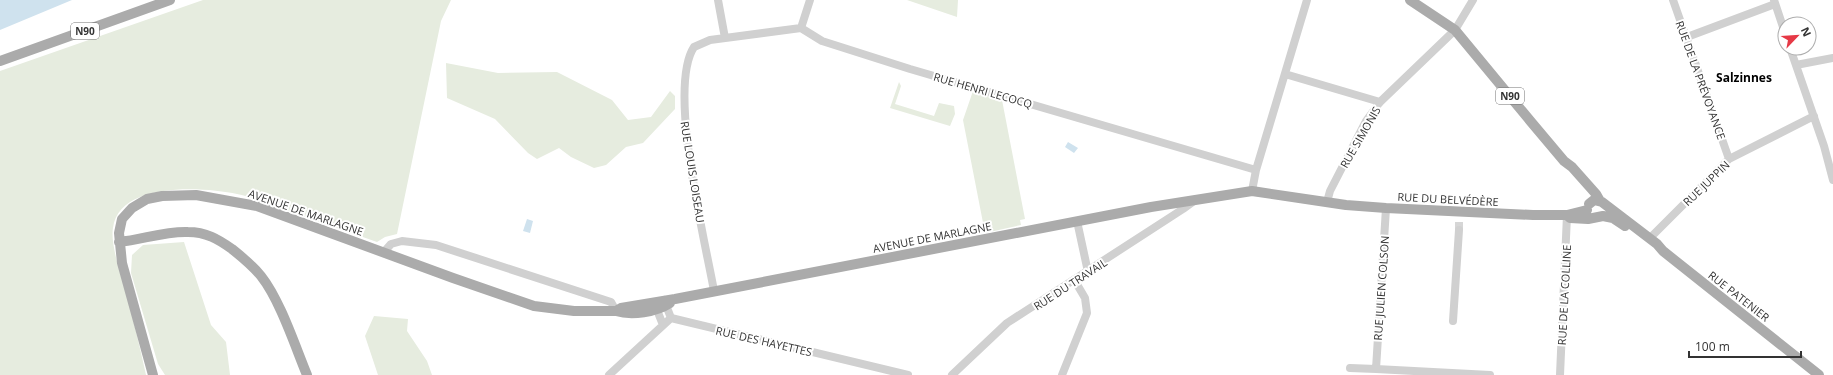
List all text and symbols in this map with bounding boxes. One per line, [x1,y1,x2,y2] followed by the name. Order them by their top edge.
[1777,16,1817,56] north arrow
[1673,19,1729,141] street label: RUE DE LA PRÉVOYANCE
[71,23,99,39] road number: N90
[1798,24,1815,39] text: N
[932,69,1034,111] street label: RUE HENRI LECOCQ
[1716,69,1772,86] district label: Salzinnes
[1496,88,1524,104] road number: N90
[1336,103,1384,171] street label: RUE SIMONIS
[678,120,708,224] street label: RUE LOUIS LOISEAU
[1679,157,1733,209] street label: RUE JUPPIN
[247,185,365,239] street label: AVENUE DE MARLAGNE
[1397,189,1499,209] street label: RUE DU BELVÉDÈRE
[871,218,993,256] street label: AVENUE DE MARLAGNE
[1370,235,1392,341] street label: RUE JULIEN COLSON
[1554,244,1574,346] street label: RUE DE LA COLLINE
[1030,254,1110,313] street label: RUE DU TRAVAIL
[1705,267,1773,325] street label: RUE PATENIER
[714,323,814,359] street label: RUE DES HAYETTES
[1689,333,1801,359] scale bar
[1695,338,1730,355] text: 100 m

